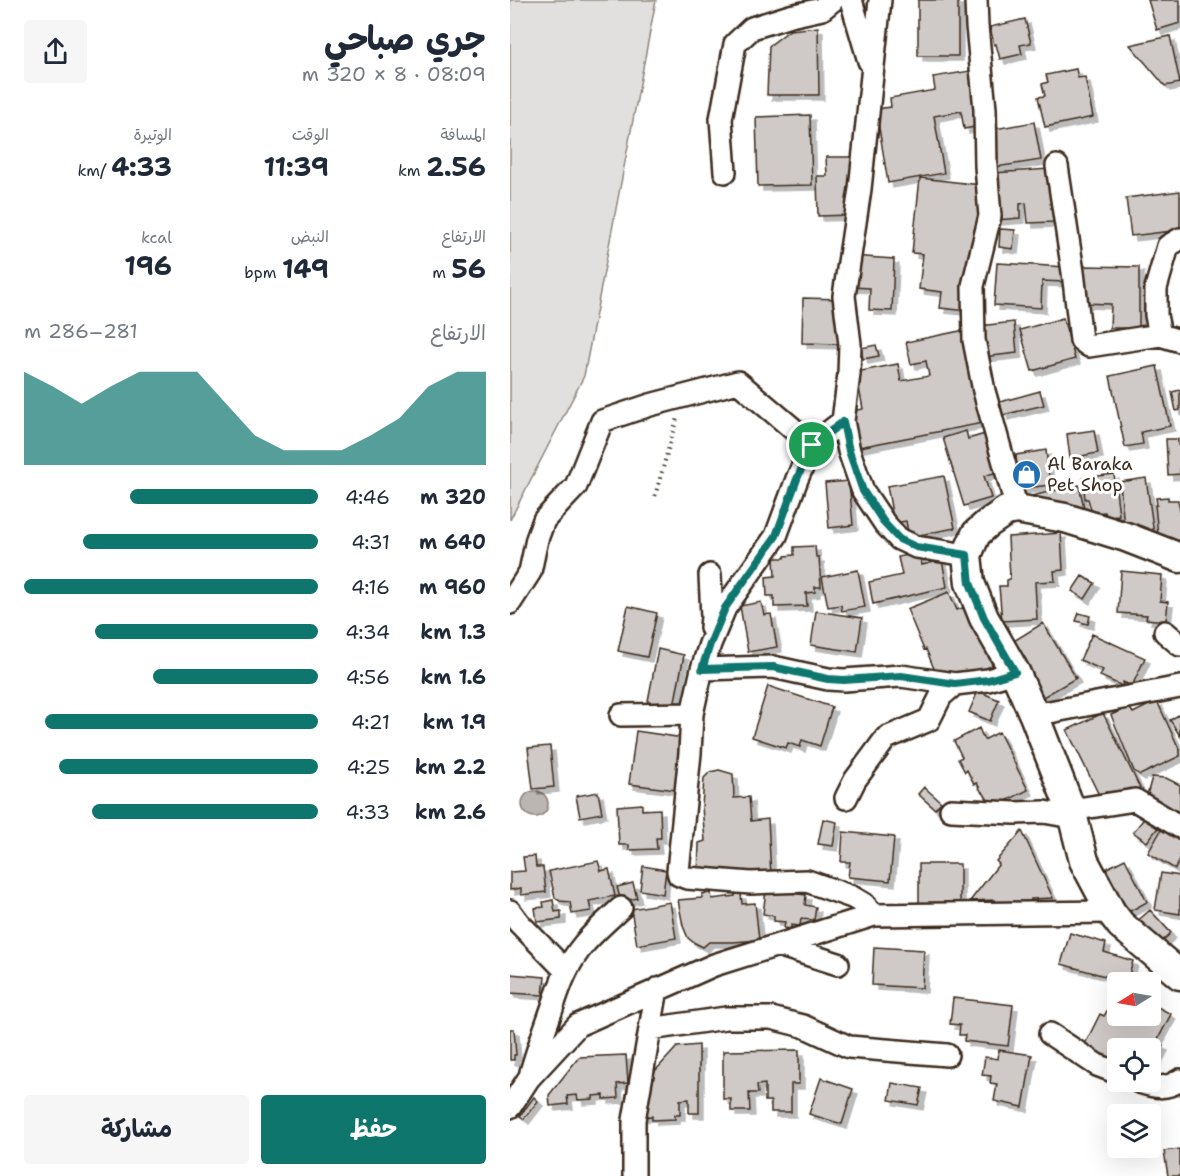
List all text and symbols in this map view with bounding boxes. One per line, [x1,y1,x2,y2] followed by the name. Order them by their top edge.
[324,16,486,61] text: جري صباحي
[24,20,87,83] button: share
[302,61,486,87] text: 08:09 · 8 × 320 m
[133,124,172,145] text: الوتيرة
[292,124,329,145] text: الوقت
[440,124,486,145] text: المسافة
[111,149,172,184] text: 4:33
[263,149,329,184] text: 11:39
[426,149,486,184] text: 2.56
[77,160,111,181] text: /km
[398,160,426,181] text: km
[291,226,329,247] text: النبض
[441,226,486,247] text: الارتفاع
[141,227,172,248] text: kcal
[124,248,172,283] text: 196
[282,251,329,286] text: 149
[452,251,486,286] text: 56
[244,262,282,283] text: bpm
[432,262,452,283] text: m
[24,318,138,344] text: 281–286 m
[430,320,486,346] text: الارتفاع
[786,419,837,470] pin
[795,428,828,461] icon: arrive
[1047,452,1132,497] place label: Al Baraka Pet Shop
[1010,458,1042,490] shop icon: Al Baraka Pet Shop
[345,484,390,510] text: 4:46
[420,484,486,510] text: 320 m
[351,529,390,555] text: 4:31
[419,529,486,555] text: 640 m
[351,574,390,600] text: 4:16
[419,574,486,600] text: 960 m
[345,619,390,645] text: 4:34
[420,619,486,645] text: 1.3 km
[346,664,390,690] text: 4:56
[420,664,486,690] text: 1.6 km
[351,709,390,735] text: 4:21
[423,709,486,735] text: 1.9 km
[347,754,390,780] text: 4:25
[415,754,486,780] text: 2.2 km
[346,799,390,825] text: 4:33
[415,799,486,825] text: 2.6 km
[1107,972,1161,1026] north arrow
[1107,972,1161,1158] map controls
[1107,1038,1161,1092] button: locate
[24,1095,249,1164] button: مشاركة
[261,1095,486,1164] button: حفظ
[1107,1104,1161,1158] button: layers

